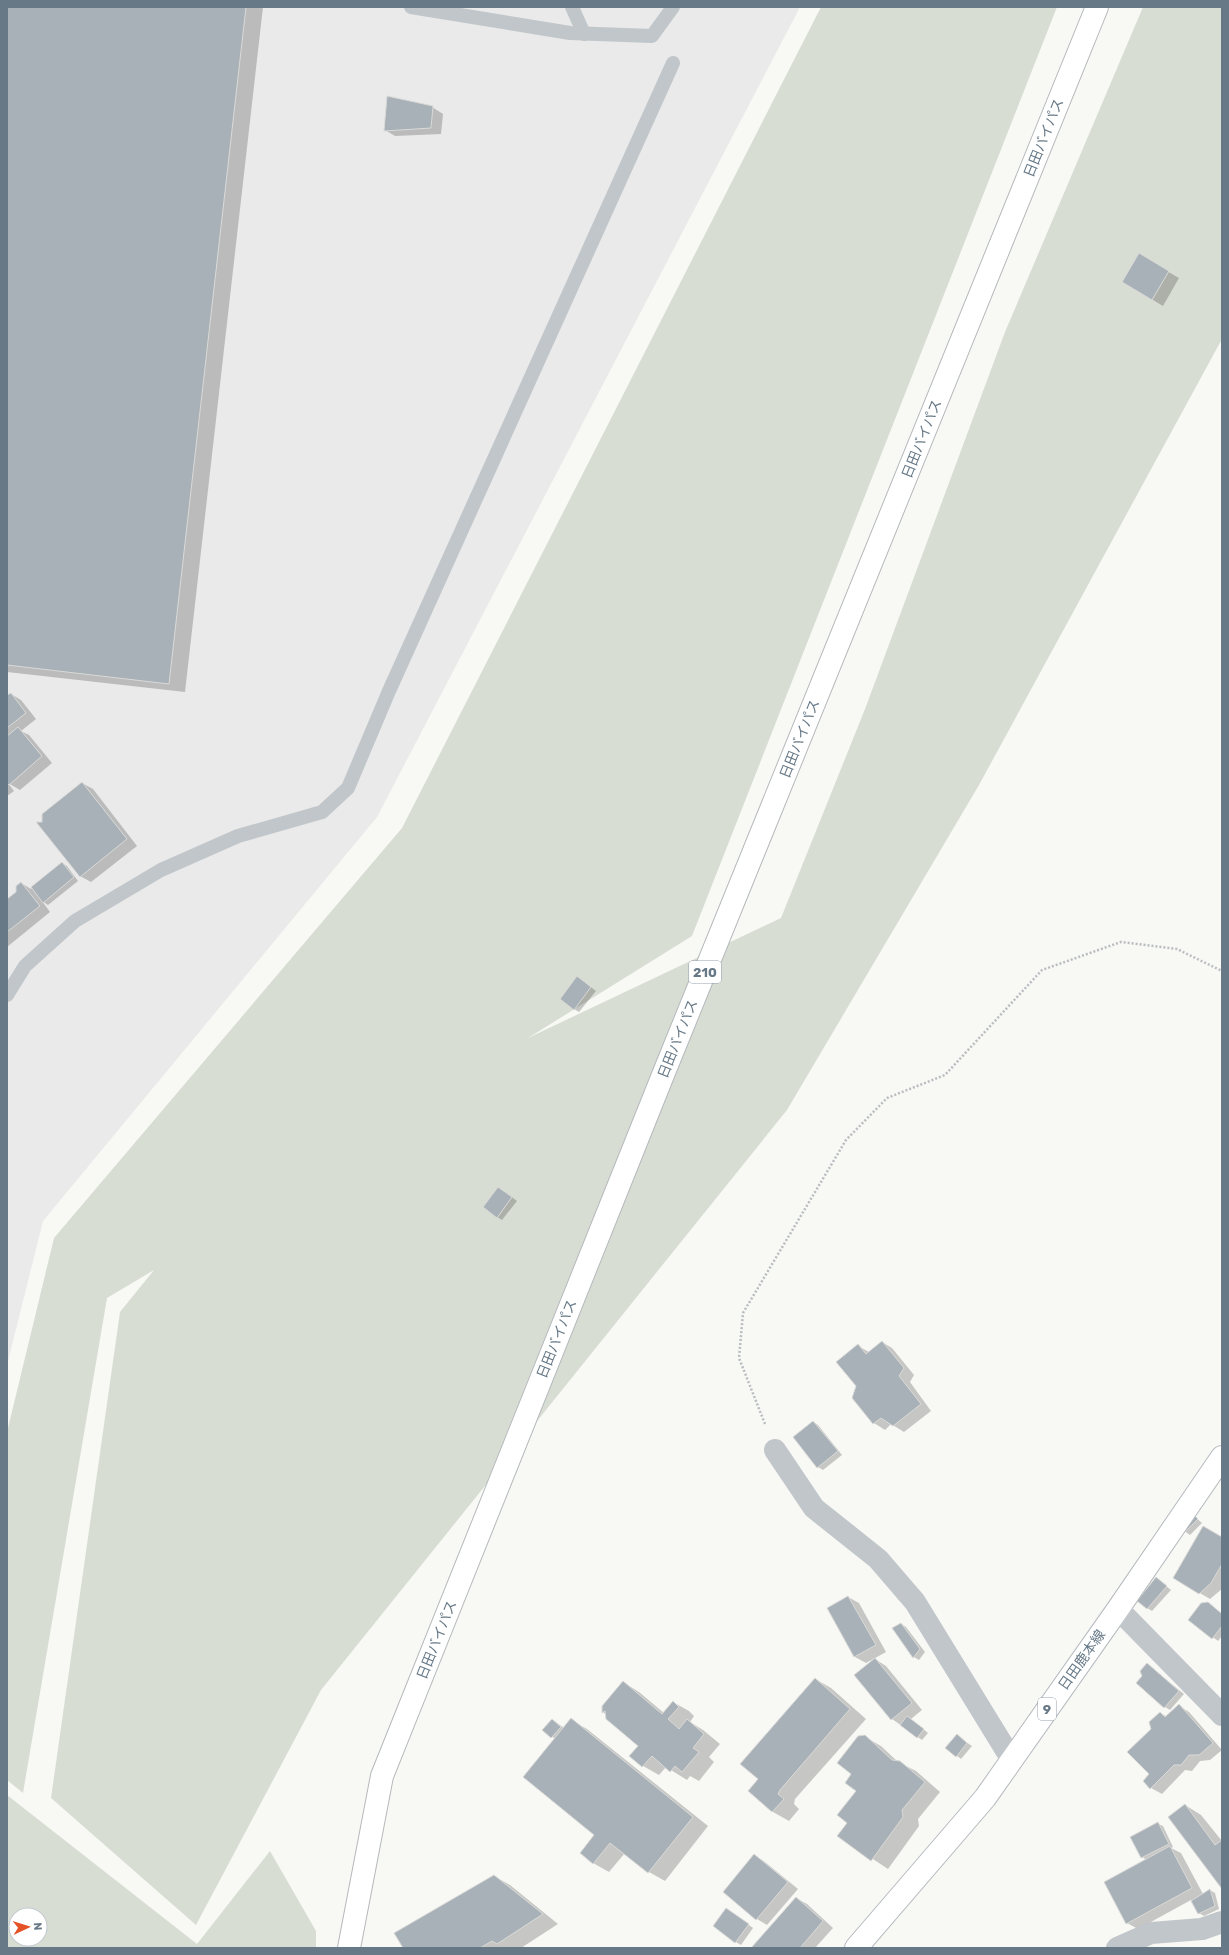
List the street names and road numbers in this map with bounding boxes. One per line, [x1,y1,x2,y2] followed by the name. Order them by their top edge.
[1020,96,1068,180] street label: 日田バイパス
[898,397,946,481] street label: 日田バイパス
[776,697,824,781] street label: 日田バイパス
[689,961,721,983] road number: 210
[654,997,702,1081] street label: 日田バイパス
[533,1297,581,1381] street label: 日田バイパス
[413,1598,461,1682] street label: 日田バイパス
[1055,1626,1109,1694] street label: 日田鹿本線
[1038,1698,1056,1720] road number: 9

